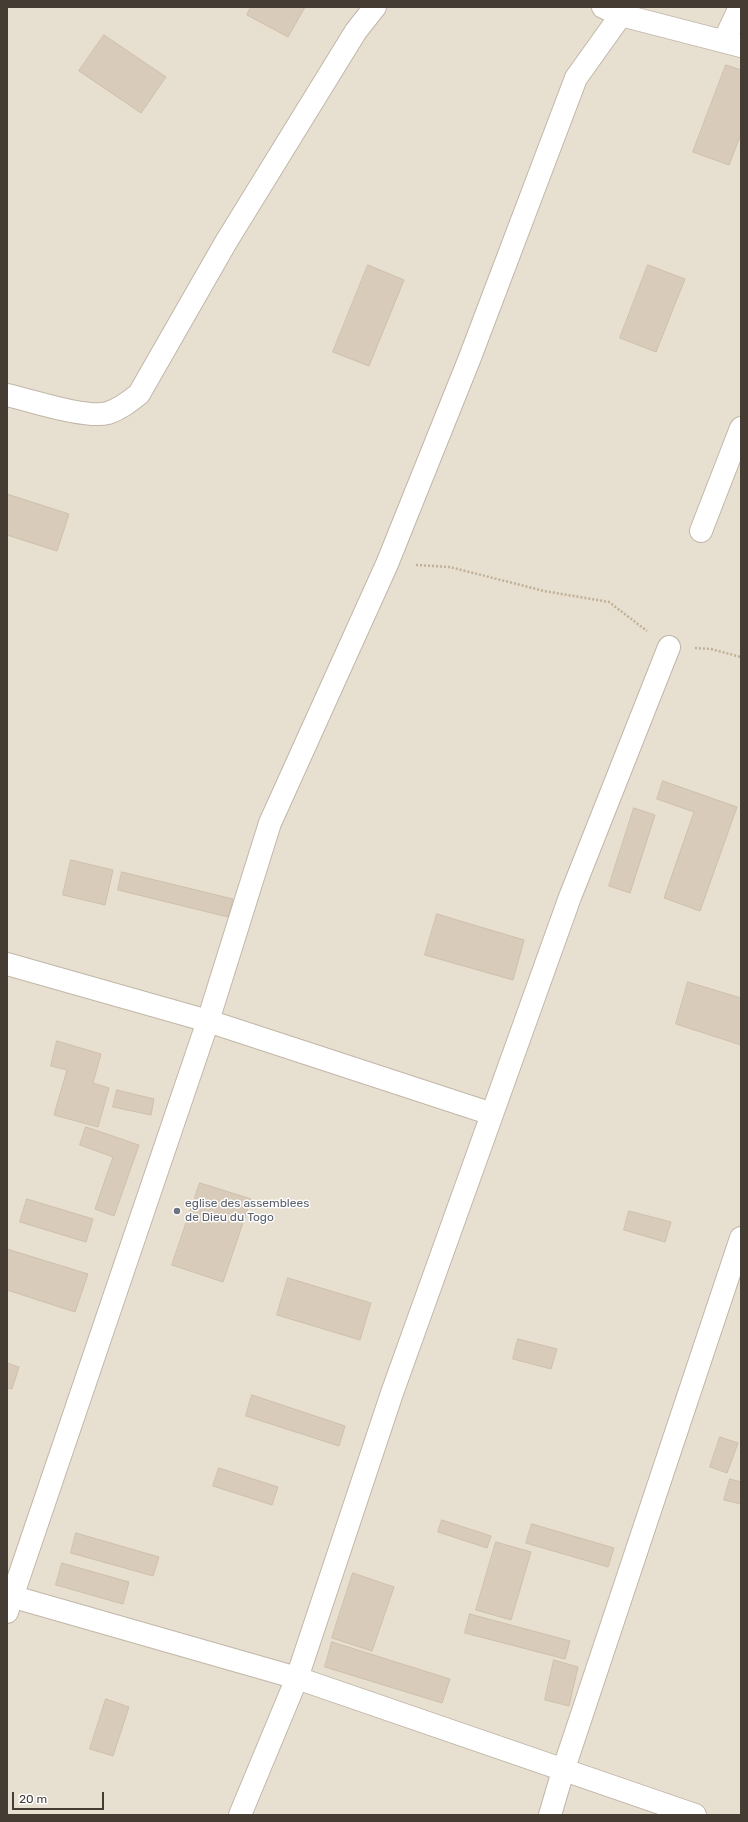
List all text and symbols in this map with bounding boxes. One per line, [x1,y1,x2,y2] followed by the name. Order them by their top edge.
[185,1197,309,1225] place label: eglise des assemblees de Dieu du Togo
[172,1206,182,1216] marker: eglise des assemblees de Dieu du Togo
[14,1784,106,1810] scale bar
[19,1792,47,1806] text: 20 m

